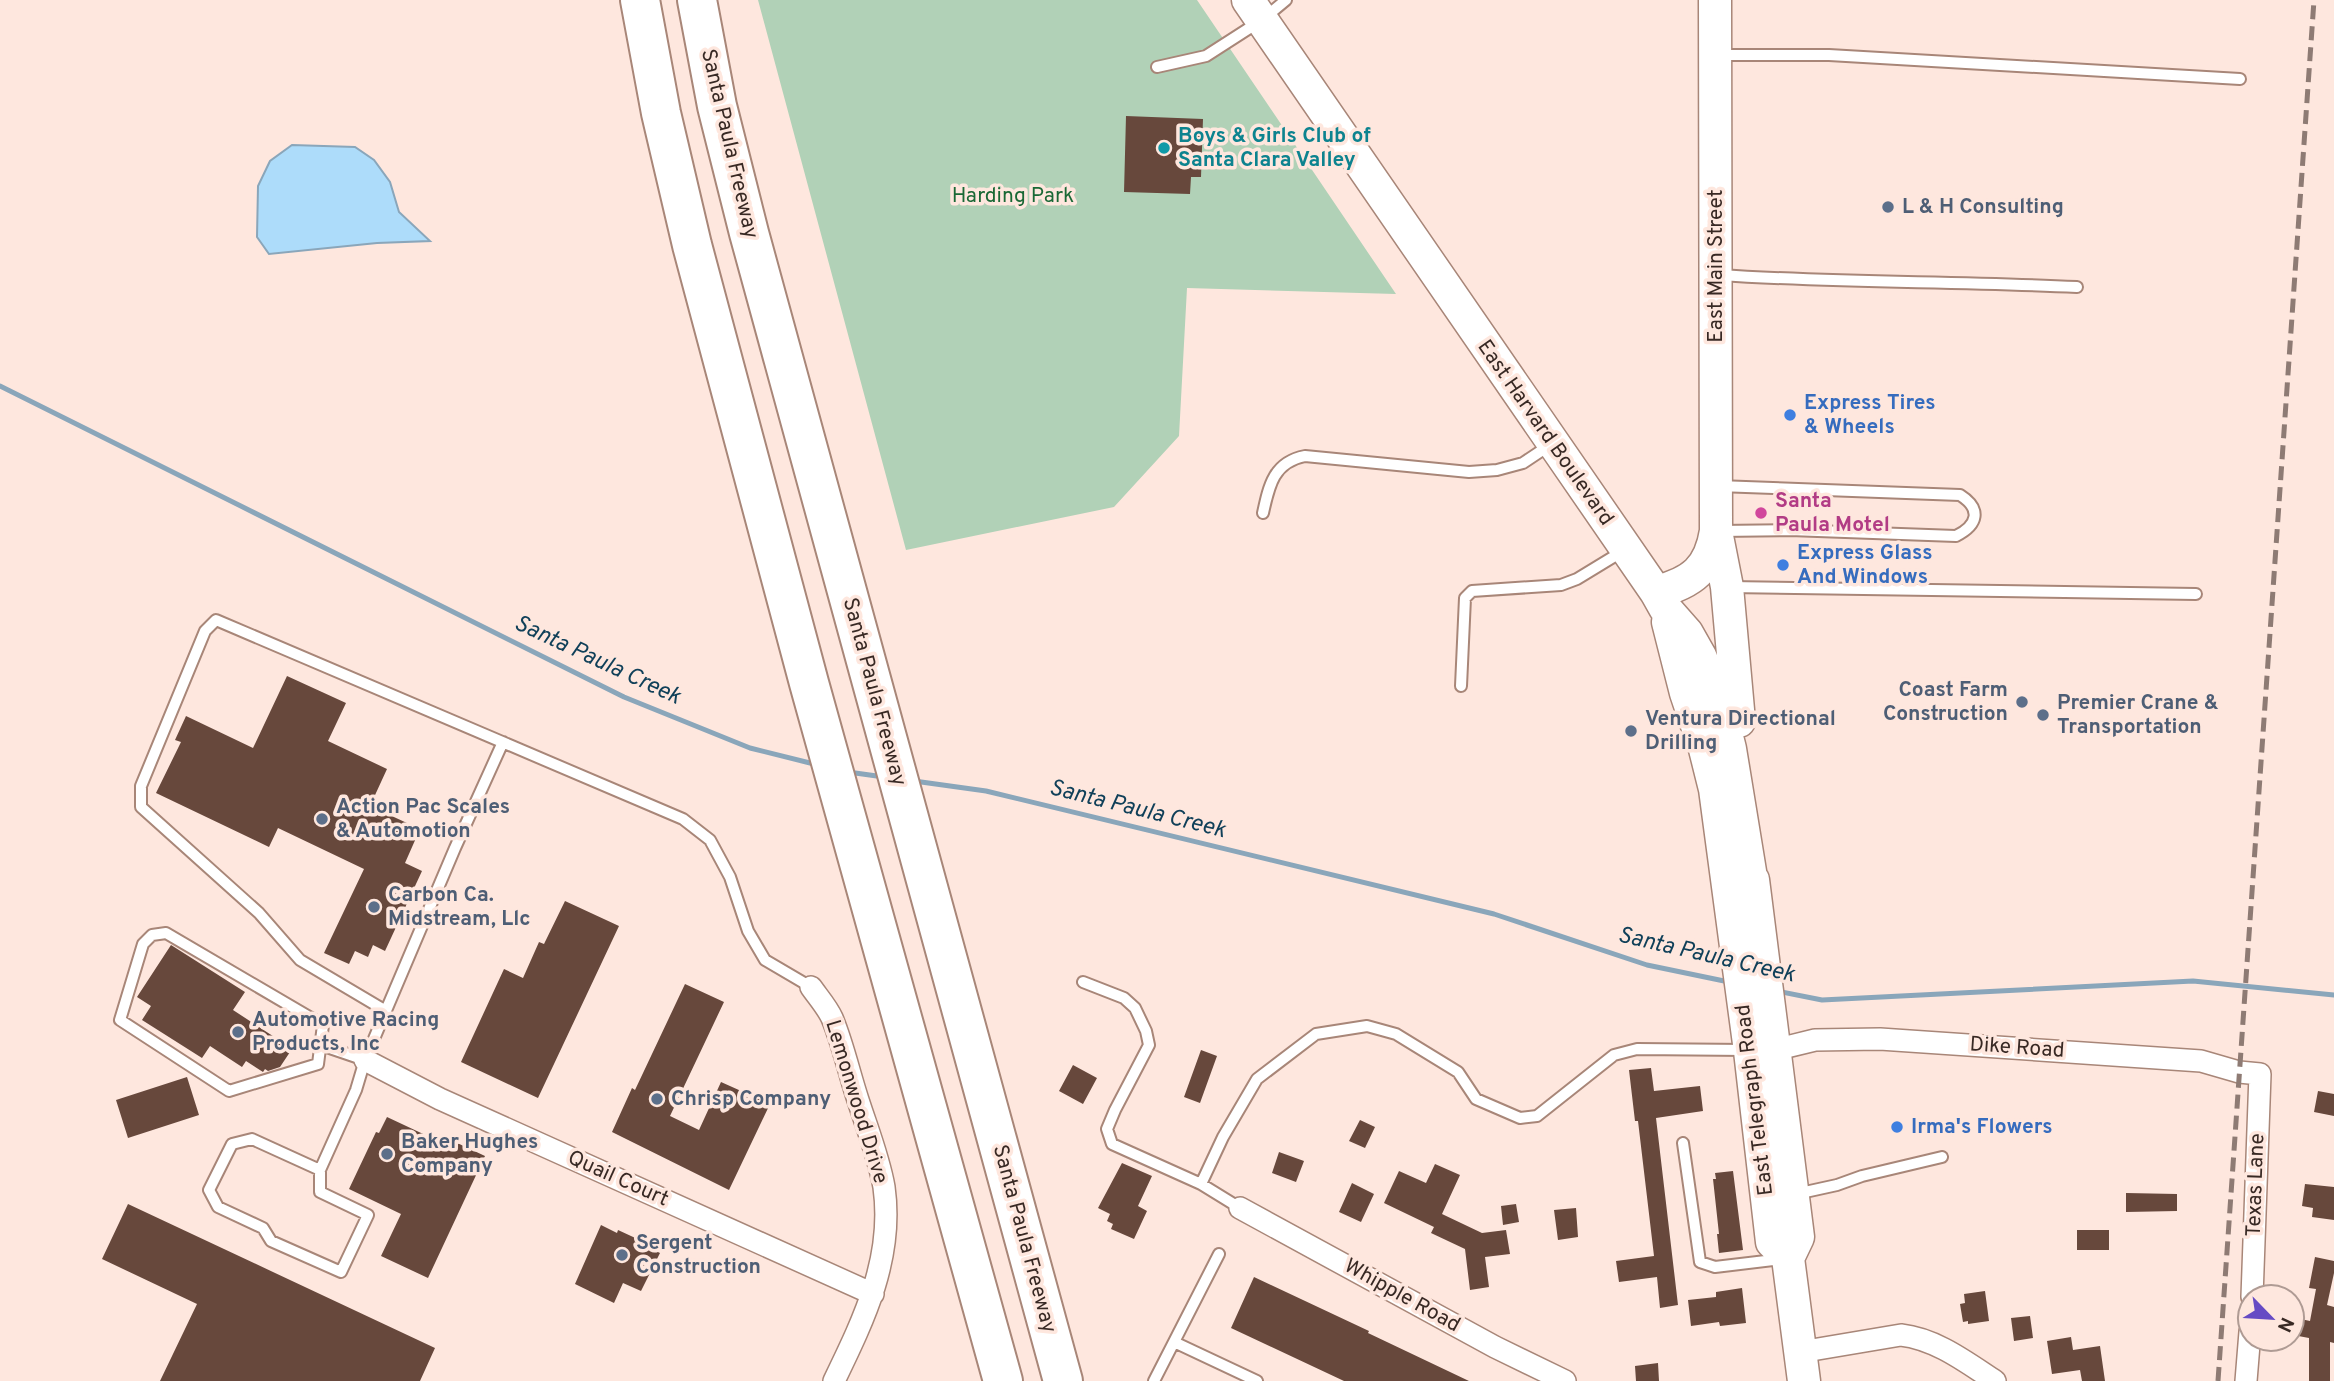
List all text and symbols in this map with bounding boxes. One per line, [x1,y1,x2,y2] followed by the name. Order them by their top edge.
[694,47,764,241] street label: Santa Paula Freeway
[1178,123,1371,174] place label: Boys & Girls Club of Santa Clara Valley
[1156,140,1172,156] marker: Boys & Girls Club of Santa Clara Valley
[952,183,1074,210] park label: Harding Park
[1703,189,1730,343] street label: East Main Street
[1902,194,2064,221] place label: L & H Consulting
[1880,199,1896,215] marker: L & H Consulting
[1471,335,1619,531] street label: East Harvard Boulevard
[1804,390,1936,441] place label: Express Tires & Wheels
[1782,407,1798,423] marker: Express Tires & Wheels
[1775,488,1890,539] place label: Santa Paula Motel
[1753,505,1769,521] marker: Santa Paula Motel
[1797,540,1933,591] place label: Express Glass And Windows
[1775,557,1791,573] marker: Express Glass And Windows
[836,595,912,789] street label: Santa Paula Freeway
[509,610,685,713] water label: Santa Paula Creek
[1883,677,2008,728] place label: Coast Farm Construction
[2057,690,2219,741] place label: Premier Crane & Transportation
[2014,694,2030,710] marker: Coast Farm Construction
[1645,706,1836,757] place label: Ventura Directional Drilling
[2035,707,2051,723] marker: Premier Crane & Transportation
[1623,723,1639,739] marker: Ventura Directional Drilling
[1046,774,1229,846] water label: Santa Paula Creek
[336,794,510,845] place label: Action Pac Scales & Automotion
[314,811,330,827] marker: Action Pac Scales & Automotion
[388,882,531,933] place label: Carbon Ca. Midstream, Llc
[366,899,382,915] marker: Carbon Ca. Midstream, Llc
[1615,922,1798,991] water label: Santa Paula Creek
[1730,1003,1780,1197] street label: East Telegraph Road
[252,1007,439,1058] place label: Automotive Racing Products, Inc
[818,1017,894,1187] street label: Lemonwood Drive
[230,1024,246,1040] marker: Automotive Racing Products, Inc
[1969,1031,2065,1065] street label: Dike Road
[671,1086,831,1113] place label: Chrisp Company
[649,1091,665,1107] marker: Chrisp Company
[1911,1114,2053,1141] place label: Irma's Flowers
[1889,1119,1905,1135] marker: Irma's Flowers
[401,1129,538,1180] place label: Baker Hughes Company
[2241,1133,2271,1237] street label: Texas Lane
[986,1142,1062,1336] street label: Santa Paula Freeway
[563,1145,673,1213] street label: Quail Court
[379,1146,395,1162] marker: Baker Hughes Company
[636,1230,761,1281] place label: Sergent Construction
[614,1247,630,1263] marker: Sergent Construction
[1339,1253,1465,1339] street label: Whipple Road
[2236,1283,2306,1353] north arrow
[2271,1313,2298,1336] text: N

